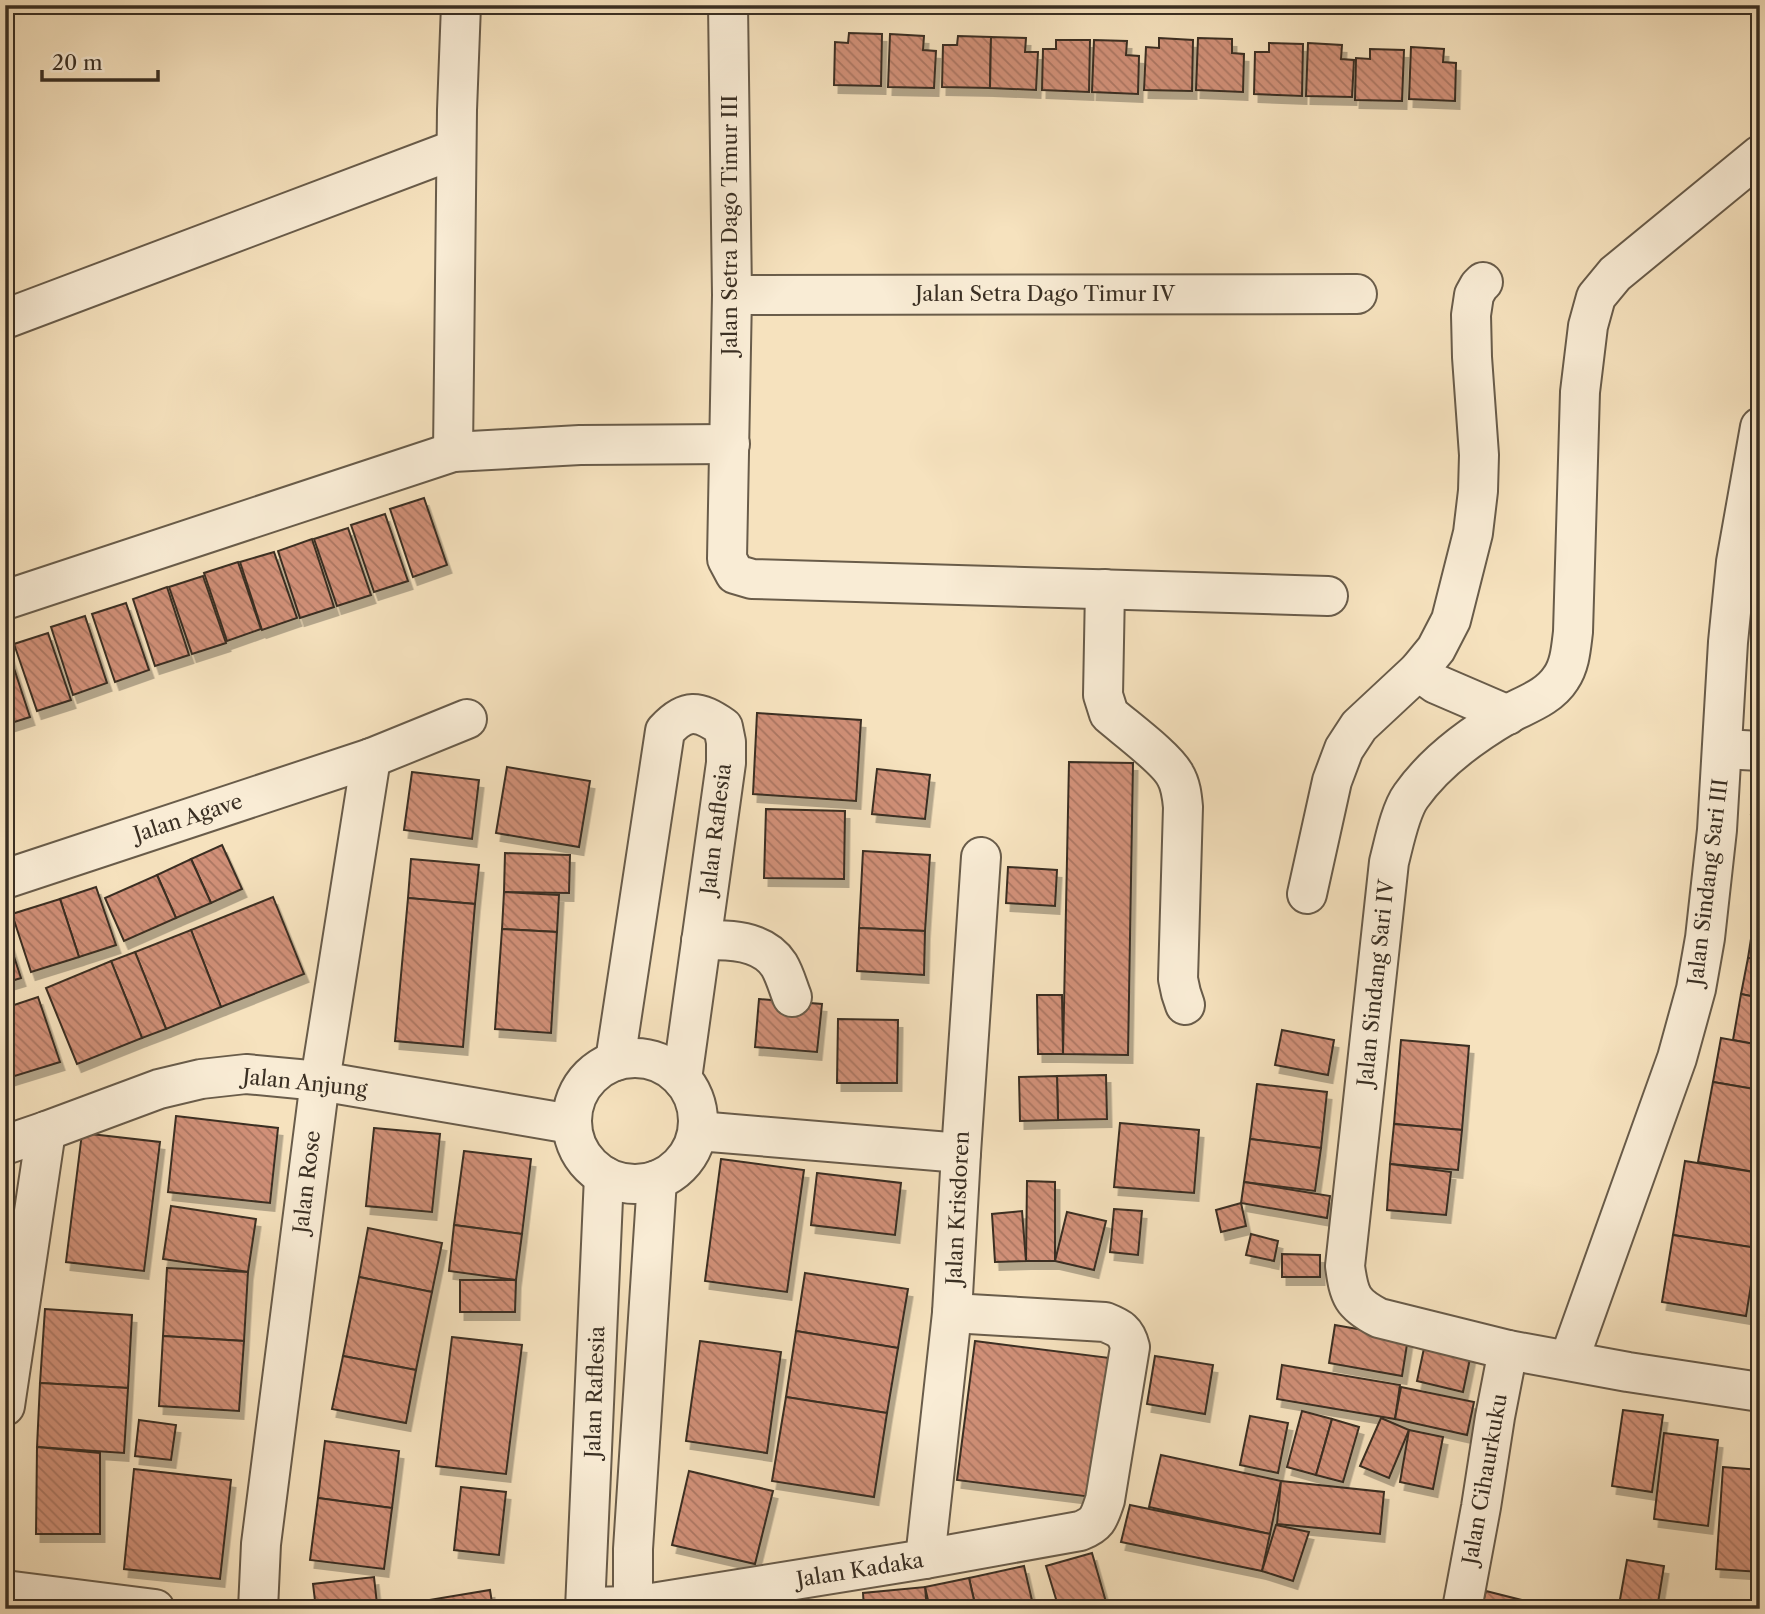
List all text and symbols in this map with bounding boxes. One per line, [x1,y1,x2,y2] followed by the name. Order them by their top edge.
[42,38,158,82] scale bar
[52,50,103,75] text: 20 m
[717,95,742,358] street label: Jalan Setra Dago Timur III
[912,281,1176,306] street label: Jalan Setra Dago Timur IV
[695,761,736,899] street label: Jalan Raflesia
[1682,777,1733,990] street label: Jalan Sindang Sari III
[127,788,245,848] street label: Jalan Agave
[1352,878,1399,1090] street label: Jalan Sindang Sari IV
[238,1063,370,1102] street label: Jalan Anjung
[287,1129,325,1238] street label: Jalan Rose
[941,1130,974,1289] street label: Jalan Krisdoren
[580,1325,609,1462] street label: Jalan Raflesia
[1457,1391,1512,1569] street label: Jalan Cihaurkuku
[792,1547,926,1592] street label: Jalan Kadaka

